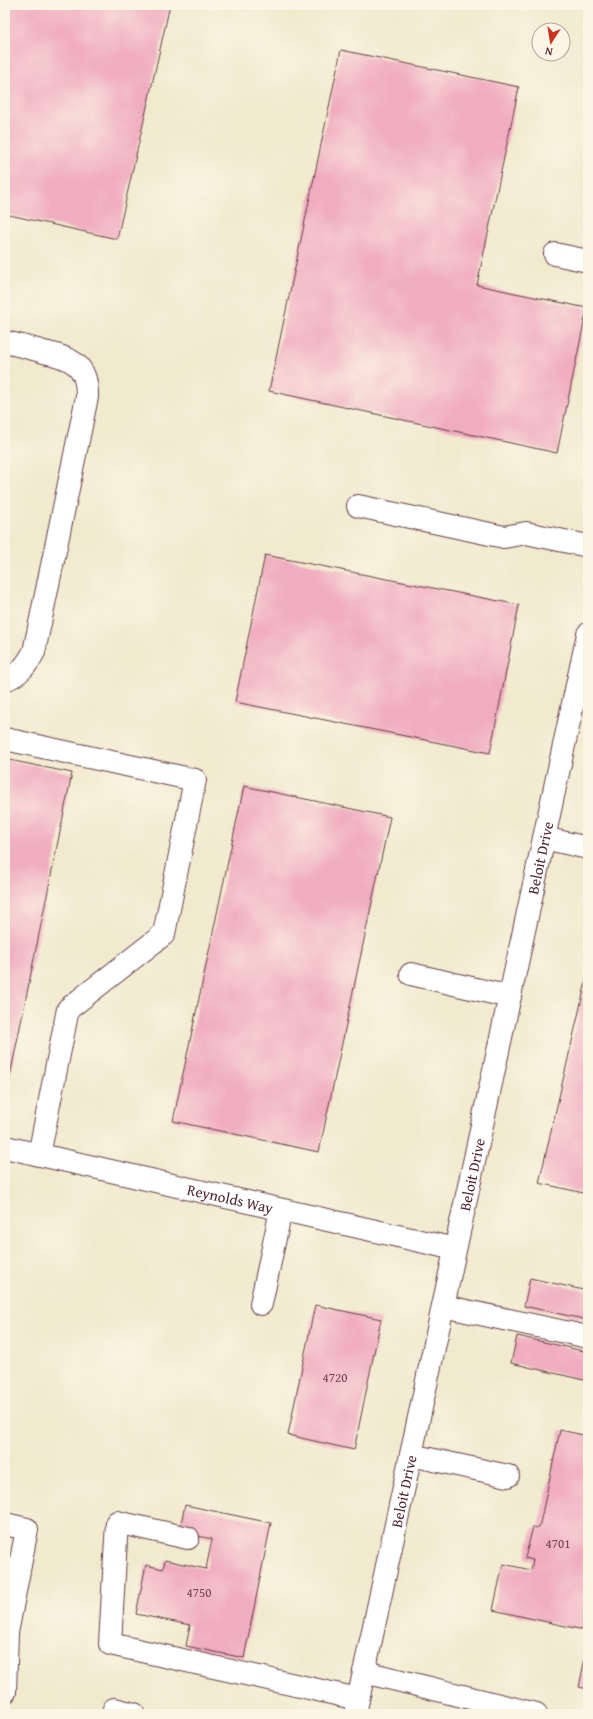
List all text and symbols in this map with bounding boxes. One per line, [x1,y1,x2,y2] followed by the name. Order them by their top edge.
[531,22,571,62] north arrow
[543,43,554,60] text: N
[522,819,558,896] street label: Beloit Drive
[453,1136,489,1213] street label: Beloit Drive
[185,1178,276,1218] street label: Reynolds Way
[322,1368,348,1387] house number: 4720
[385,1453,421,1529] street label: Beloit Drive
[545,1534,571,1553] house number: 4701
[186,1583,212,1602] house number: 4750

